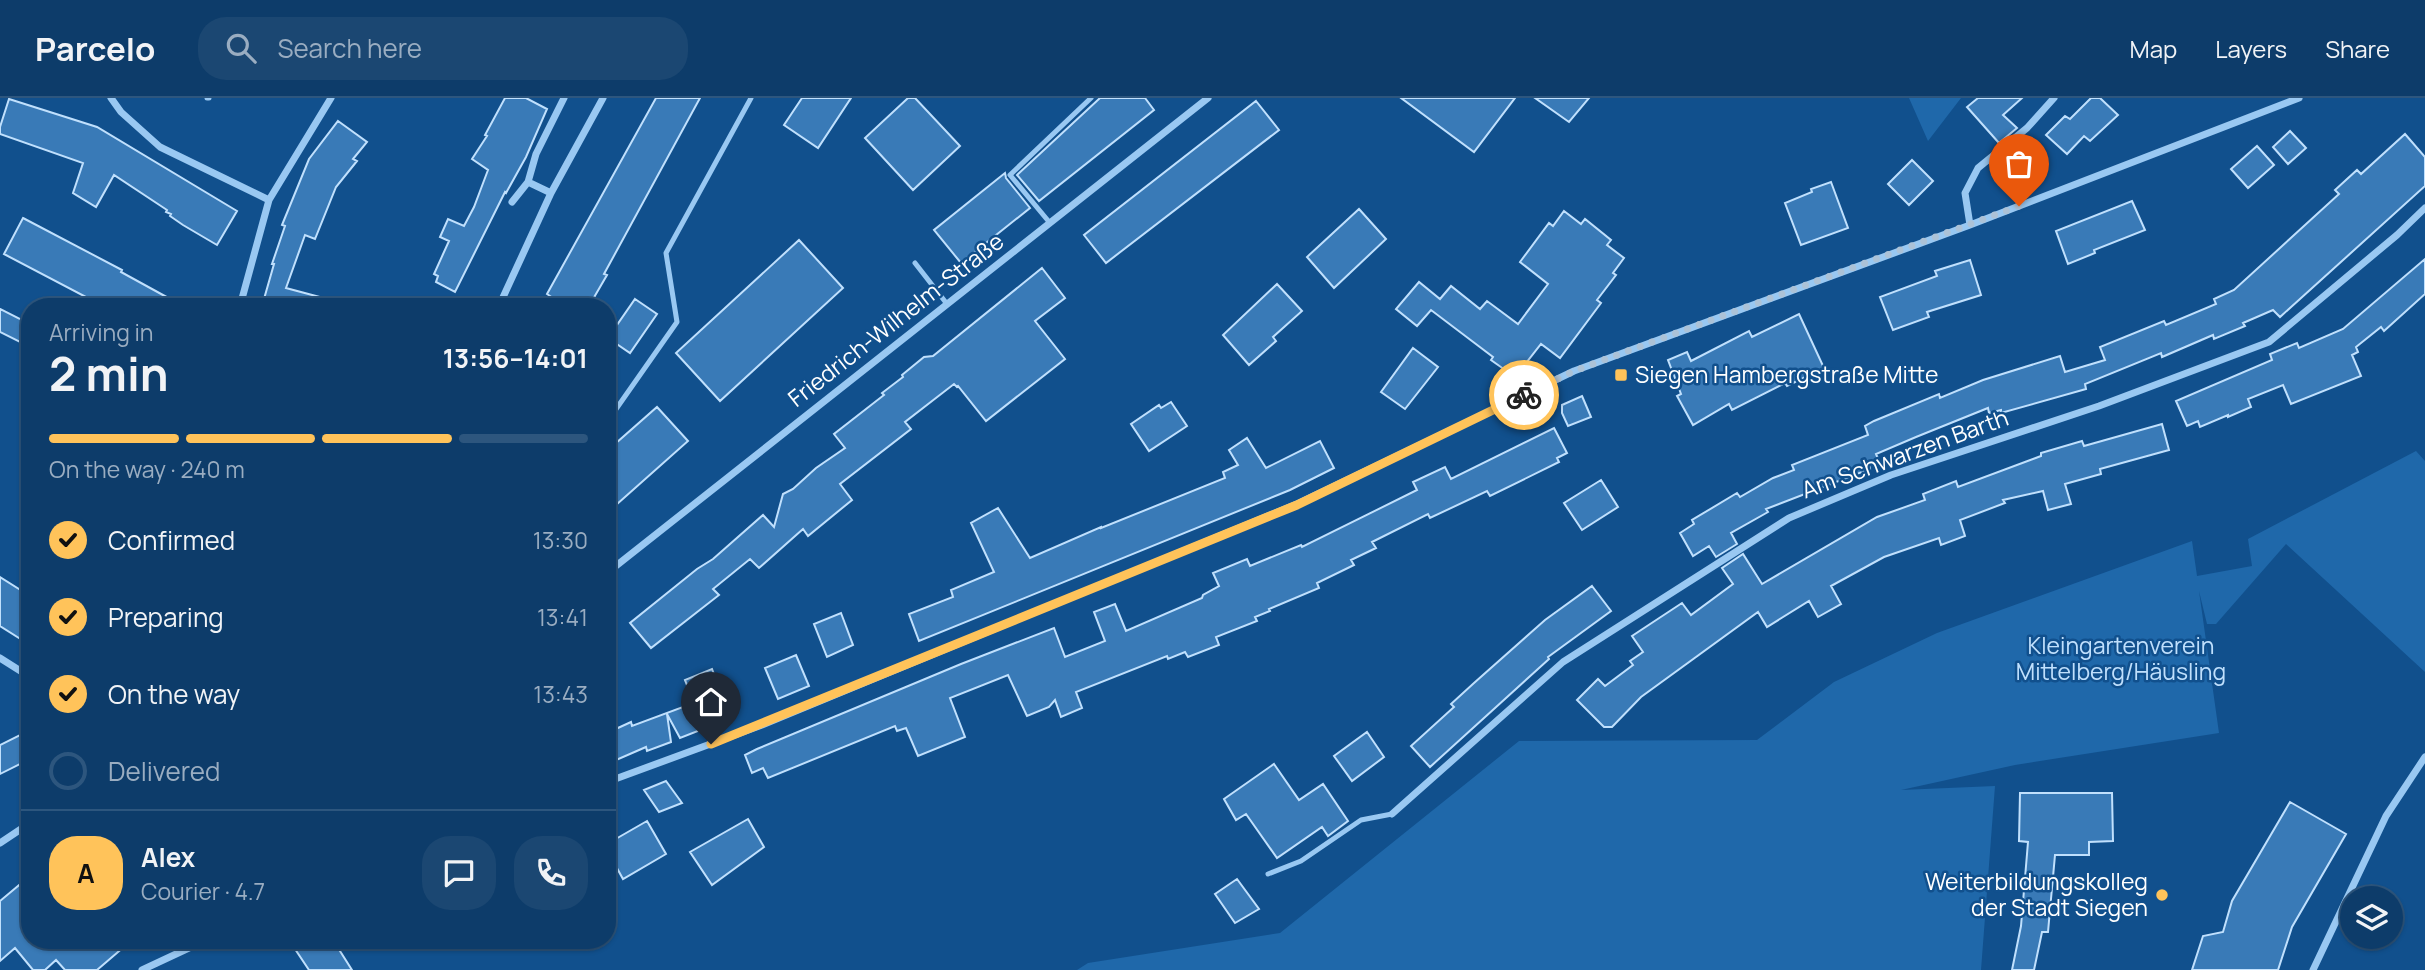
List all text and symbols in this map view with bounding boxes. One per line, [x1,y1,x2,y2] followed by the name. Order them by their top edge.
[198,17,688,80] search box
[35,26,156,71] text: Parcelo
[222,29,260,67] icon: search
[278,30,422,66] text: Search here
[2130,32,2177,65] text: Map
[2215,32,2287,65] text: Layers
[2325,32,2390,65] text: Share
[1989,134,2049,206] pin
[2000,145,2038,183] icon: bag
[781,225,1010,414] street label: Friedrich-Wilhelm-Straße
[49,316,154,348] text: Arriving in
[443,340,588,376] text: 13:56–14:01
[49,342,169,405] text: 2 min
[1635,358,1938,390] place label: Siegen Hambergstraße Mitte
[1489,360,1559,430] courier
[1613,367,1629,383] marker: Siegen Hambergstraße Mitte
[1505,376,1543,414] icon: bike
[1797,401,2013,505] street label: Am Schwarzen Barth
[49,453,245,485] text: On the way · 240 m
[49,521,87,559] icon: check
[108,522,235,558] text: Confirmed
[533,524,588,556] text: 13:30
[49,598,87,636] icon: check
[108,599,224,635] text: Preparing
[537,601,588,633] text: 13:41
[2016,629,2226,687] park label: Kleingartenverein Mittelberg/Häusling
[681,672,741,744] pin
[49,675,87,713] icon: check
[108,676,240,712] text: On the way
[533,678,588,710] text: 13:43
[692,683,730,721] icon: home
[108,753,220,789] text: Delivered
[422,836,496,910] button: chat
[514,836,588,910] button: phone
[141,839,195,875] text: Alex
[77,855,95,891] text: A
[1925,865,2148,923] place label: Weiterbildungskolleg der Stadt Siegen
[141,875,265,907] text: Courier · 4.7
[2340,886,2403,949] map controls
[2340,886,2403,949] button: layers
[2154,887,2170,903] marker: Weiterbildungskolleg der Stadt Siegen

